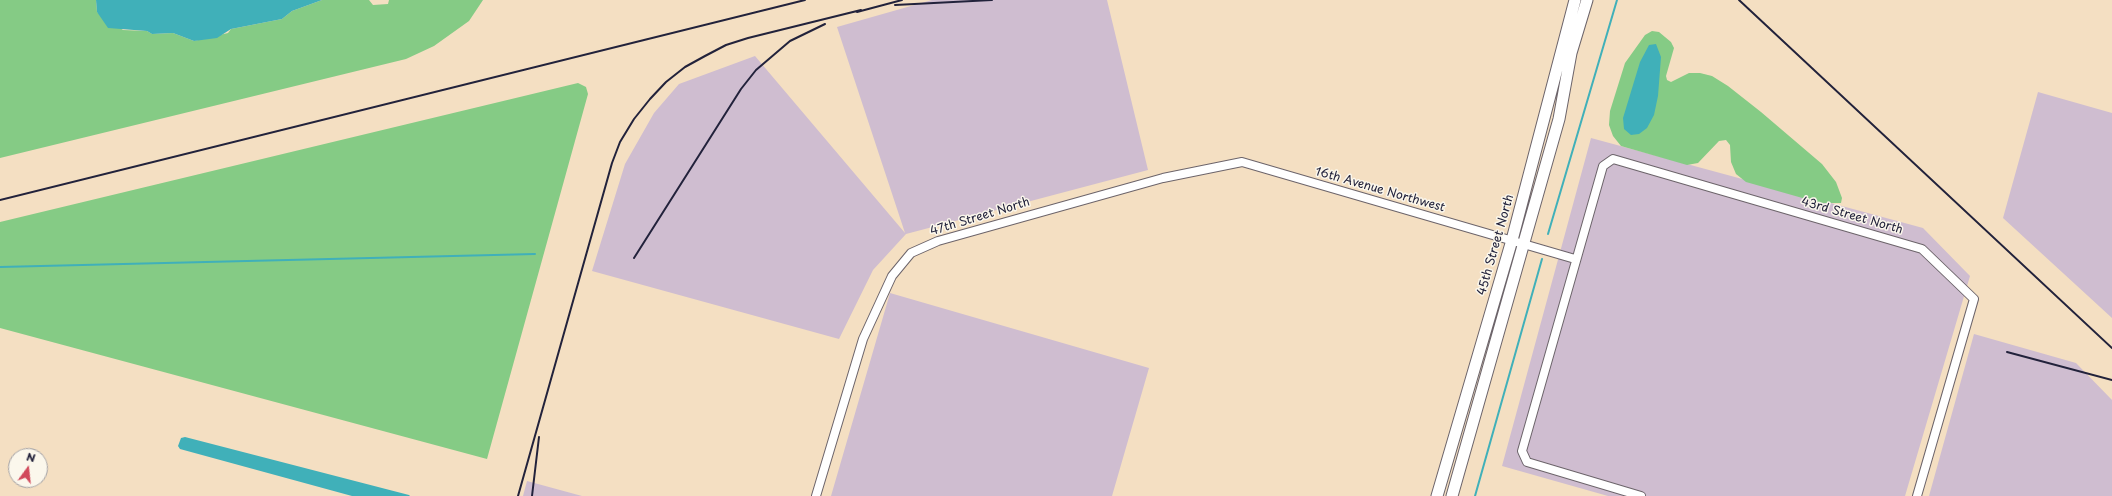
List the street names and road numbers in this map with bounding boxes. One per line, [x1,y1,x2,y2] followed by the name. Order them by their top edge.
[1314,165,1446,215] street label: 16th Avenue Northwest
[1475,193,1517,297] street label: 45th Street North
[928,195,1032,239] street label: 47th Street North
[1800,195,1904,237] street label: 43rd Street North

